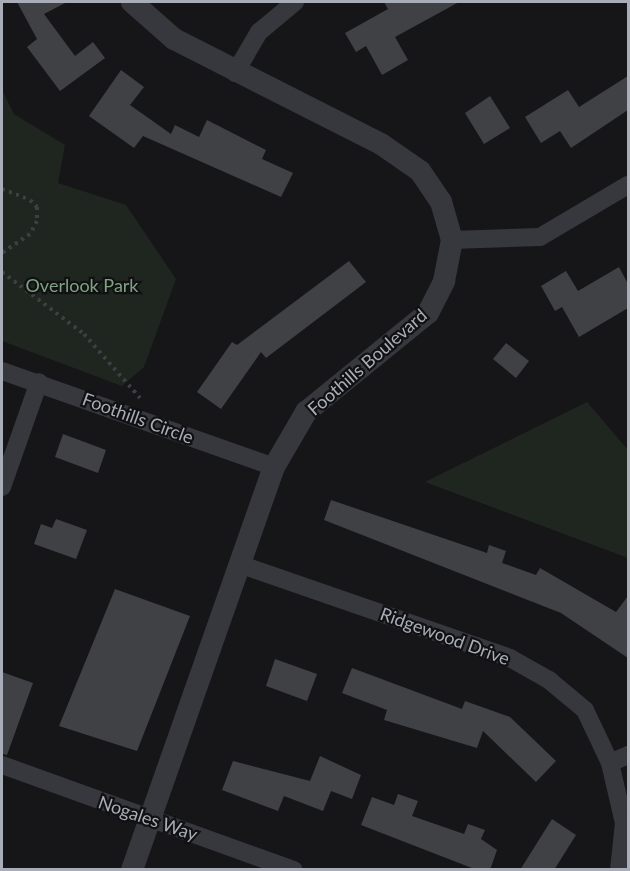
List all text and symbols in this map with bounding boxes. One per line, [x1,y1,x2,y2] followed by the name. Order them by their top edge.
[25,274,139,296] park label: Overlook Park
[303,304,431,420] street label: Foothills Boulevard
[80,388,196,448] street label: Foothills Circle
[377,603,513,669] street label: Ridgewood Drive
[95,791,201,845] street label: Nogales Way

